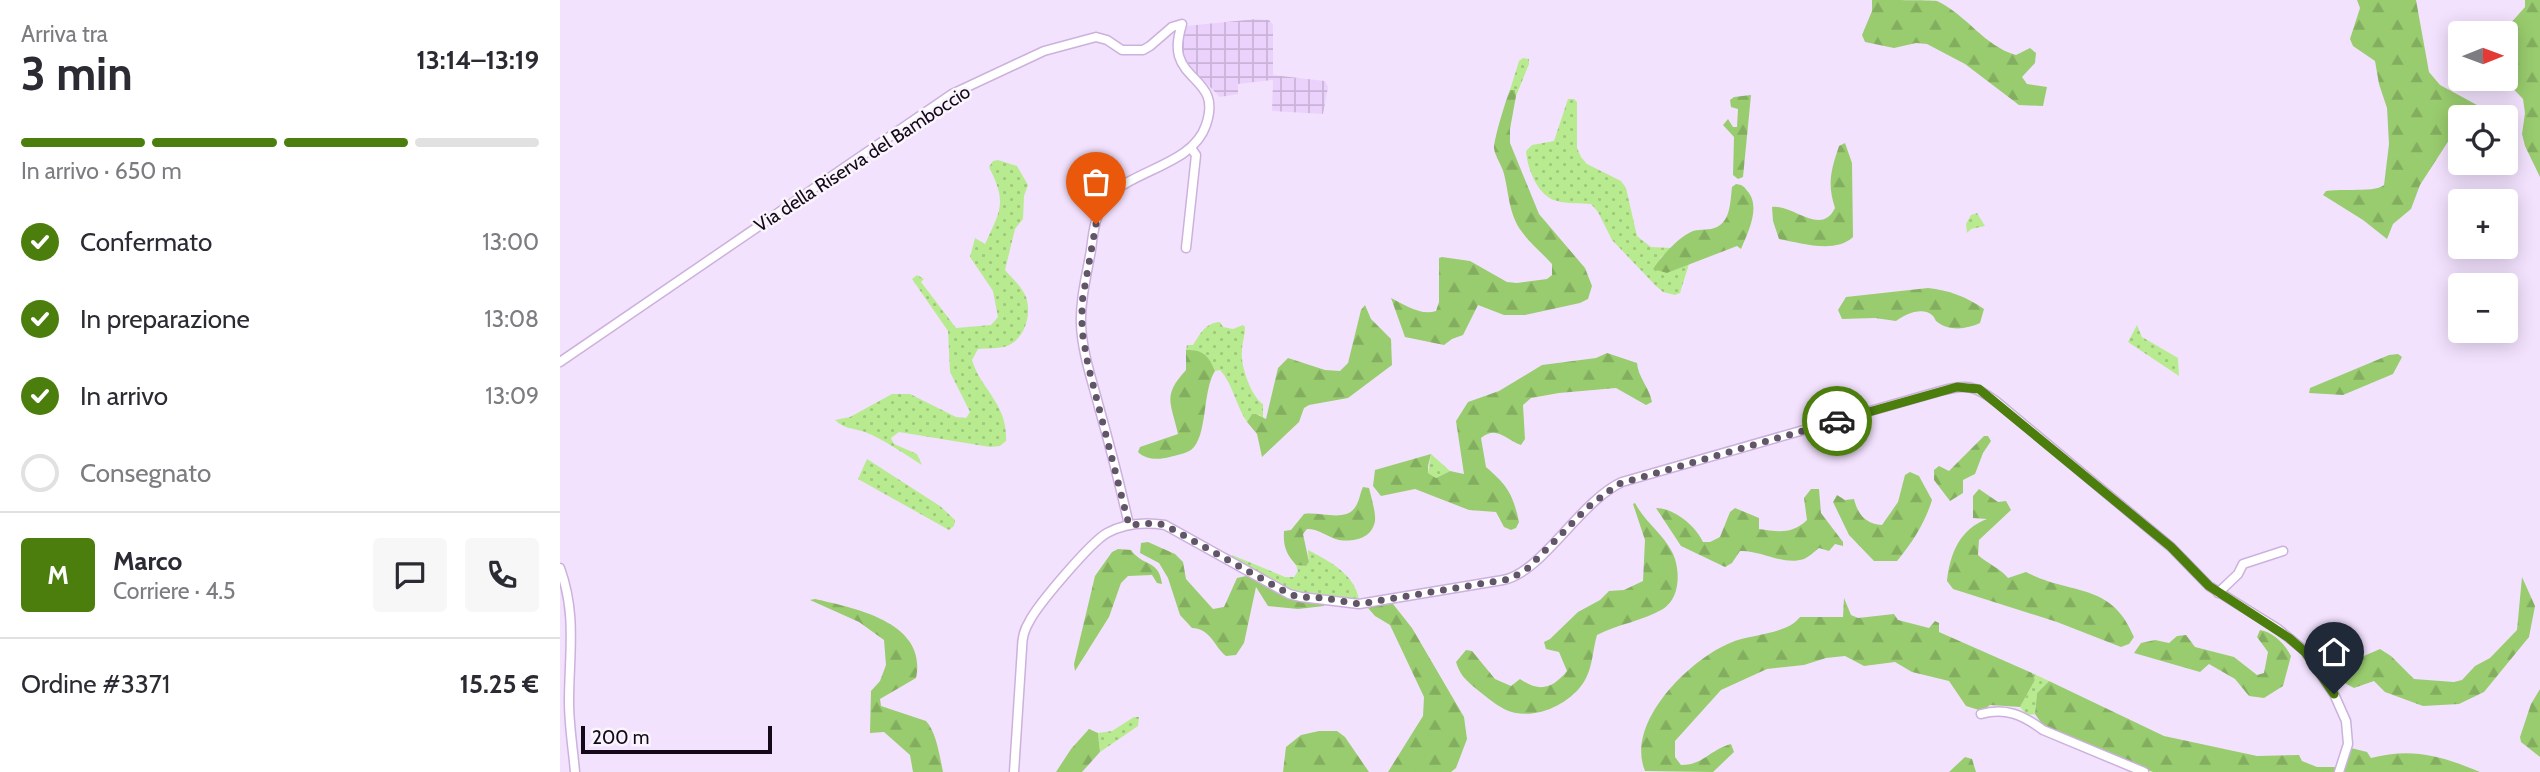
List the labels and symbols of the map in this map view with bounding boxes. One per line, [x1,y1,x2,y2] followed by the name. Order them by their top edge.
[2448,21,2518,91] north arrow
[750,80,975,237] street label: Via della Riserva del Bamboccio
[1066,152,1126,224] pin
[1802,386,1872,456] courier
[2304,622,2364,694] pin
[581,723,772,755] scale bar

